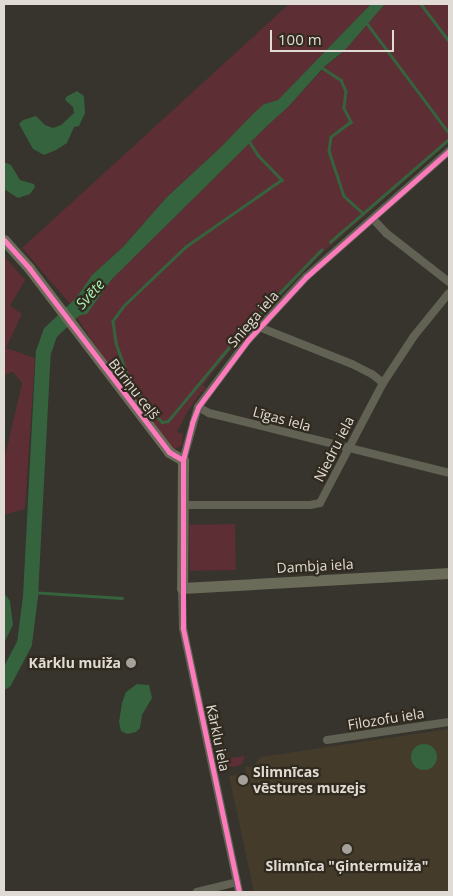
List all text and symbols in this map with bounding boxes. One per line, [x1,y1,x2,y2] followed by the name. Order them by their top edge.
[273,20,397,52] scale bar
[278,29,322,49] text: 100 m
[72,275,108,313] water label: Svēte
[224,287,282,351] street label: Sniega iela
[105,355,163,423] street label: Būriņu ceļš
[251,403,313,435] street label: Līgas iela
[310,413,358,485] street label: Niedru iela
[276,556,354,576] street label: Dambja iela
[29,655,121,671] place label: Kārklu muiža
[125,657,137,669] marker: Kārklu muiža
[203,703,233,773] street label: Kārklu iela
[346,705,426,733] street label: Filozofu iela
[253,764,366,796] place label: Slimnīcas vēstures muzejs
[237,774,249,786] marker: Slimnīcas vēstures muzejs
[340,842,354,856] marker: Slimnīca "Ģintermuiža"
[266,858,428,874] place label: Slimnīca "Ģintermuiža"

